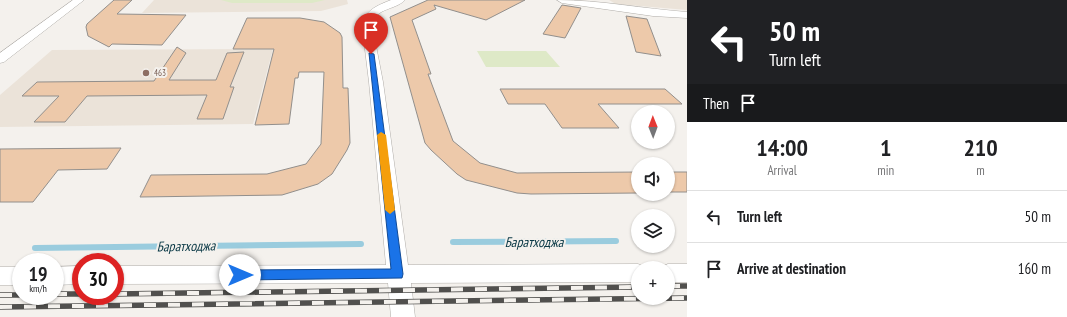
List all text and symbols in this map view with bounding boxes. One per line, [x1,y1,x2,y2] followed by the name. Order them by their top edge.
[769,12,820,49] text: 50 m
[354,13,388,54] pin
[703,16,755,68] icon: left
[360,19,382,41] icon: arrive
[769,48,821,71] text: Turn left
[154,67,166,78] place label: 463
[141,68,151,78] marker: 463
[737,92,759,114] icon: arrive
[703,94,729,113] text: Then
[631,105,675,149] north arrow
[631,105,675,305] map controls
[756,132,808,163] text: 14:00
[880,132,891,163] text: 1
[963,132,998,163] text: 210
[631,157,675,201] button: sound
[767,162,797,179] text: Arrival
[877,162,894,179] text: min
[976,162,985,179] text: m
[703,206,725,228] icon: left
[737,207,782,226] text: Turn left
[1025,207,1051,226] text: 50 m
[631,209,675,253] button: layers
[505,233,565,251] water label: Баратходжа
[156,236,217,256] water label: Баратходжа
[72,253,124,305] speed limit sign: 30
[219,254,261,296] position arrow
[703,258,725,280] icon: arrive
[737,259,846,278] text: Arrive at destination
[1018,259,1051,278] text: 160 m
[28,261,48,287] text: 19
[631,261,675,305] button: +
[29,282,47,295] text: km/h

